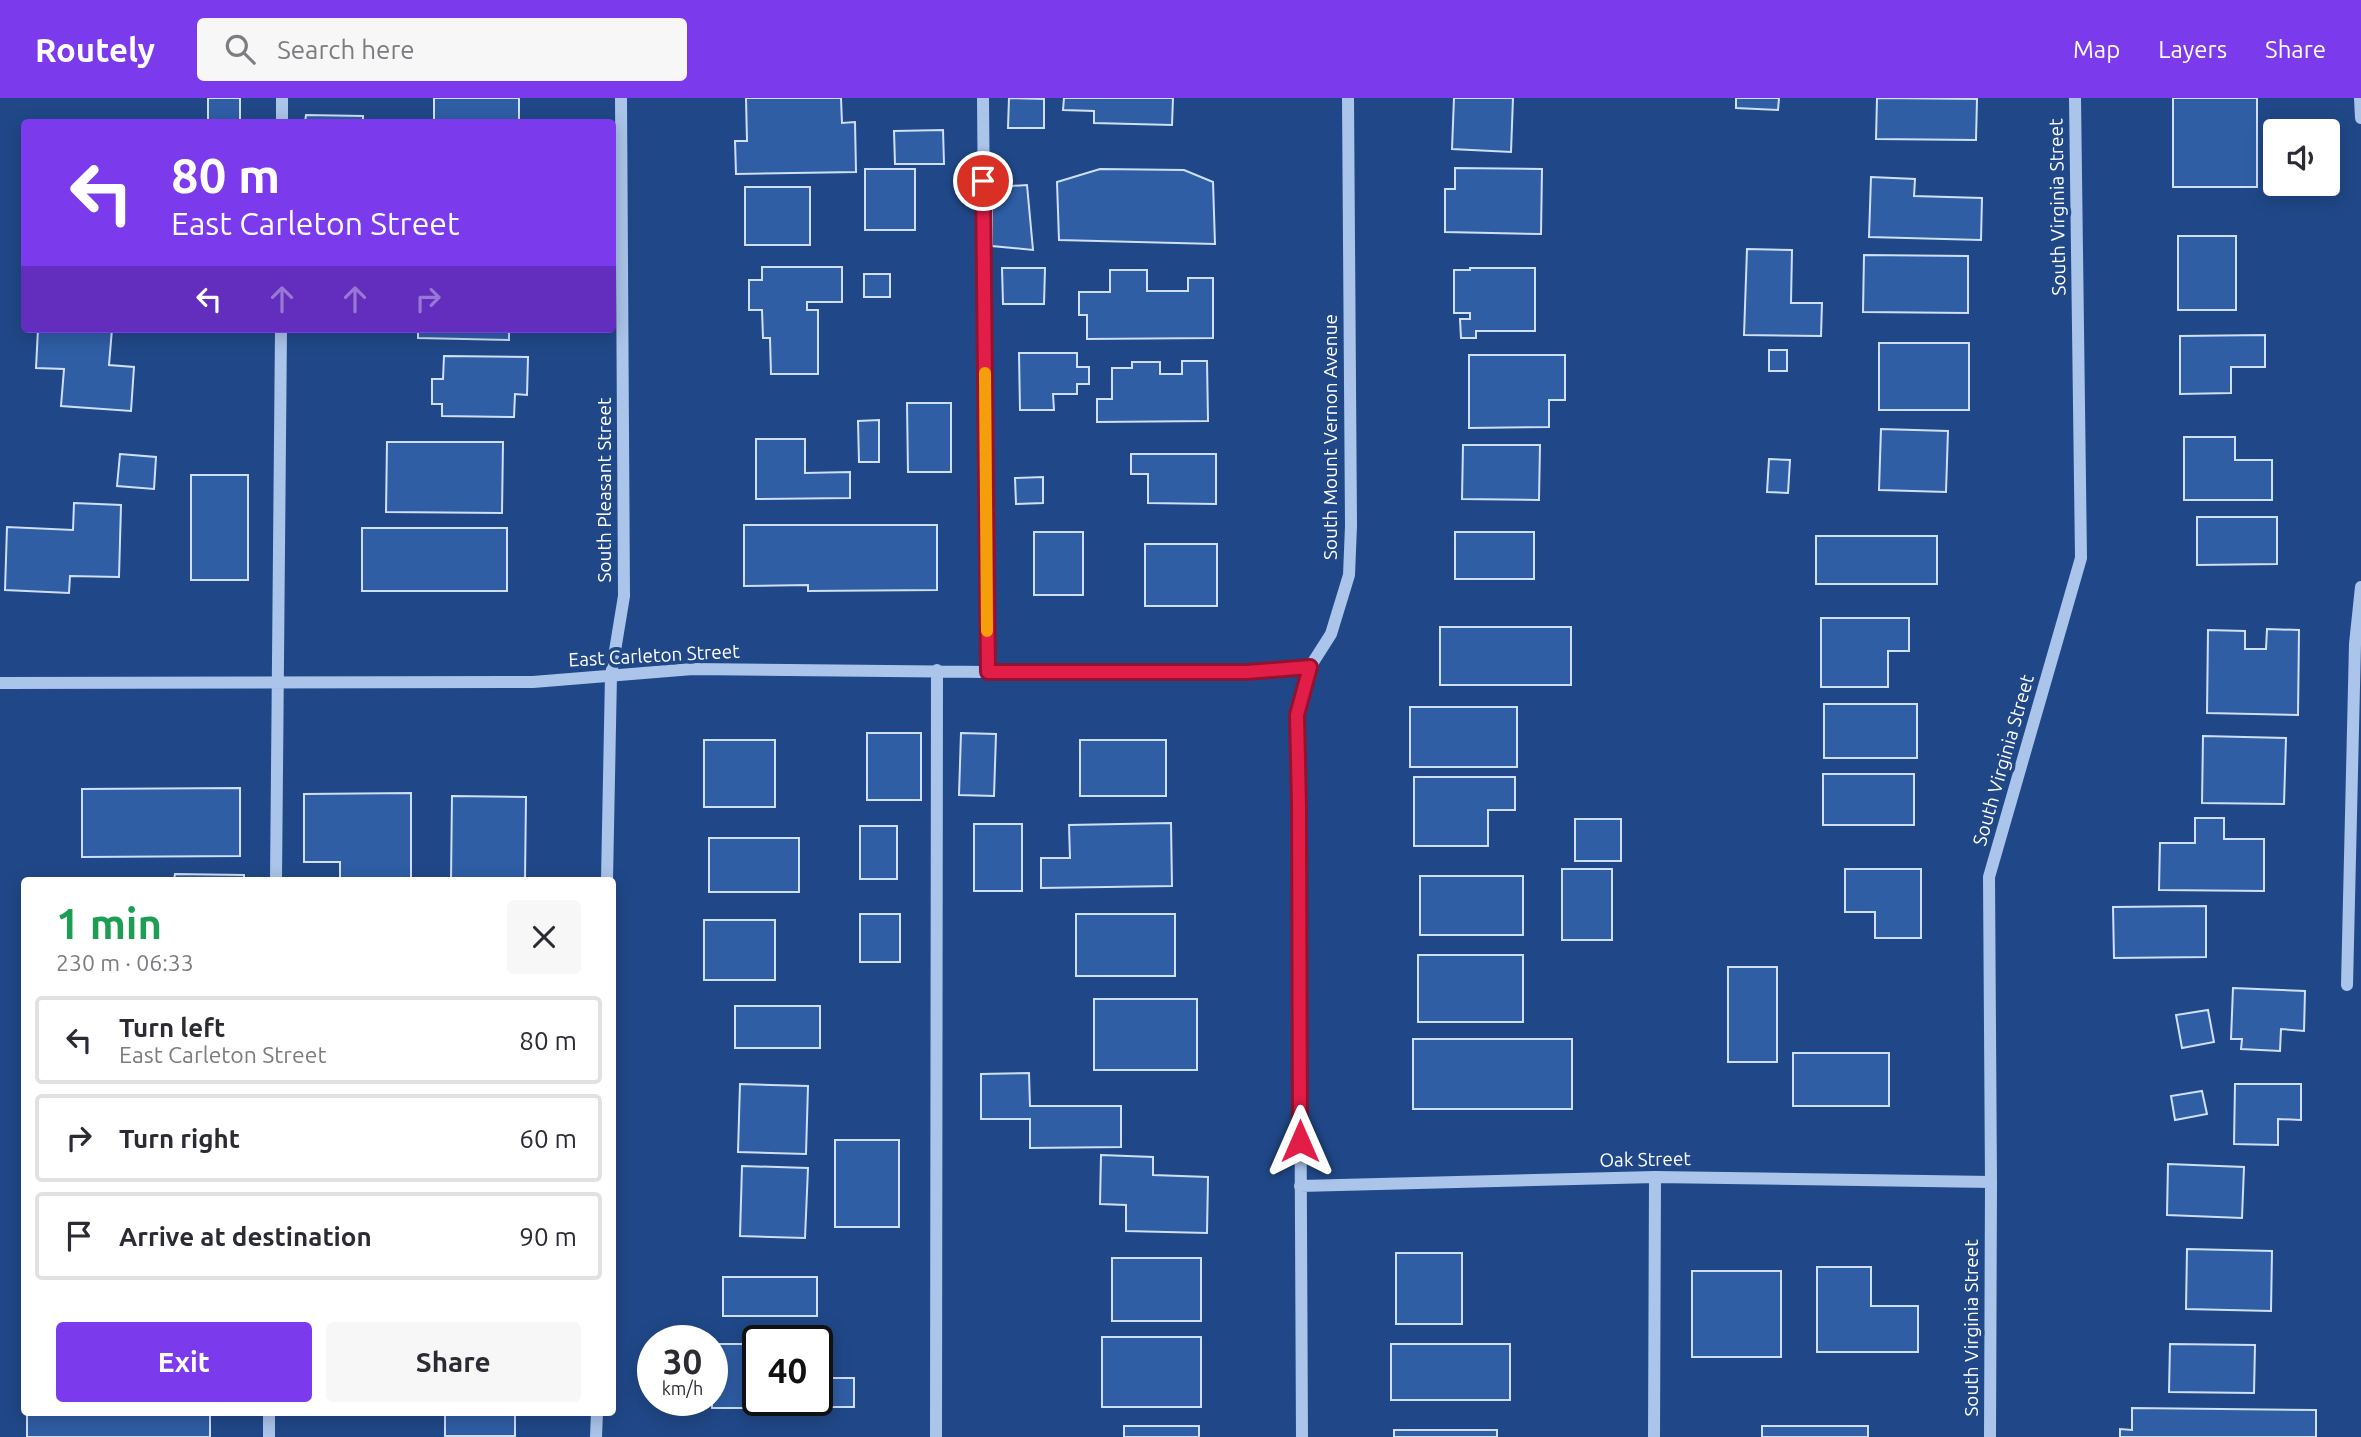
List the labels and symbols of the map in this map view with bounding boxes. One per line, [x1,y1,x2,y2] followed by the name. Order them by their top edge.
[2044,118,2070,296] street label: South Virginia Street
[953,151,1013,211] pin
[1319,314,1341,560] street label: South Mount Vernon Avenue
[593,397,615,582] street label: South Pleasant Street
[568,640,741,670] street label: East Carleton Street
[1968,671,2038,848] street label: South Virginia Street
[1263,1104,1337,1178] position arrow
[1599,1147,1691,1171] street label: Oak Street
[1960,1239,1982,1417] street label: South Virginia Street
[742,1325,833,1416] speed limit sign: 40

